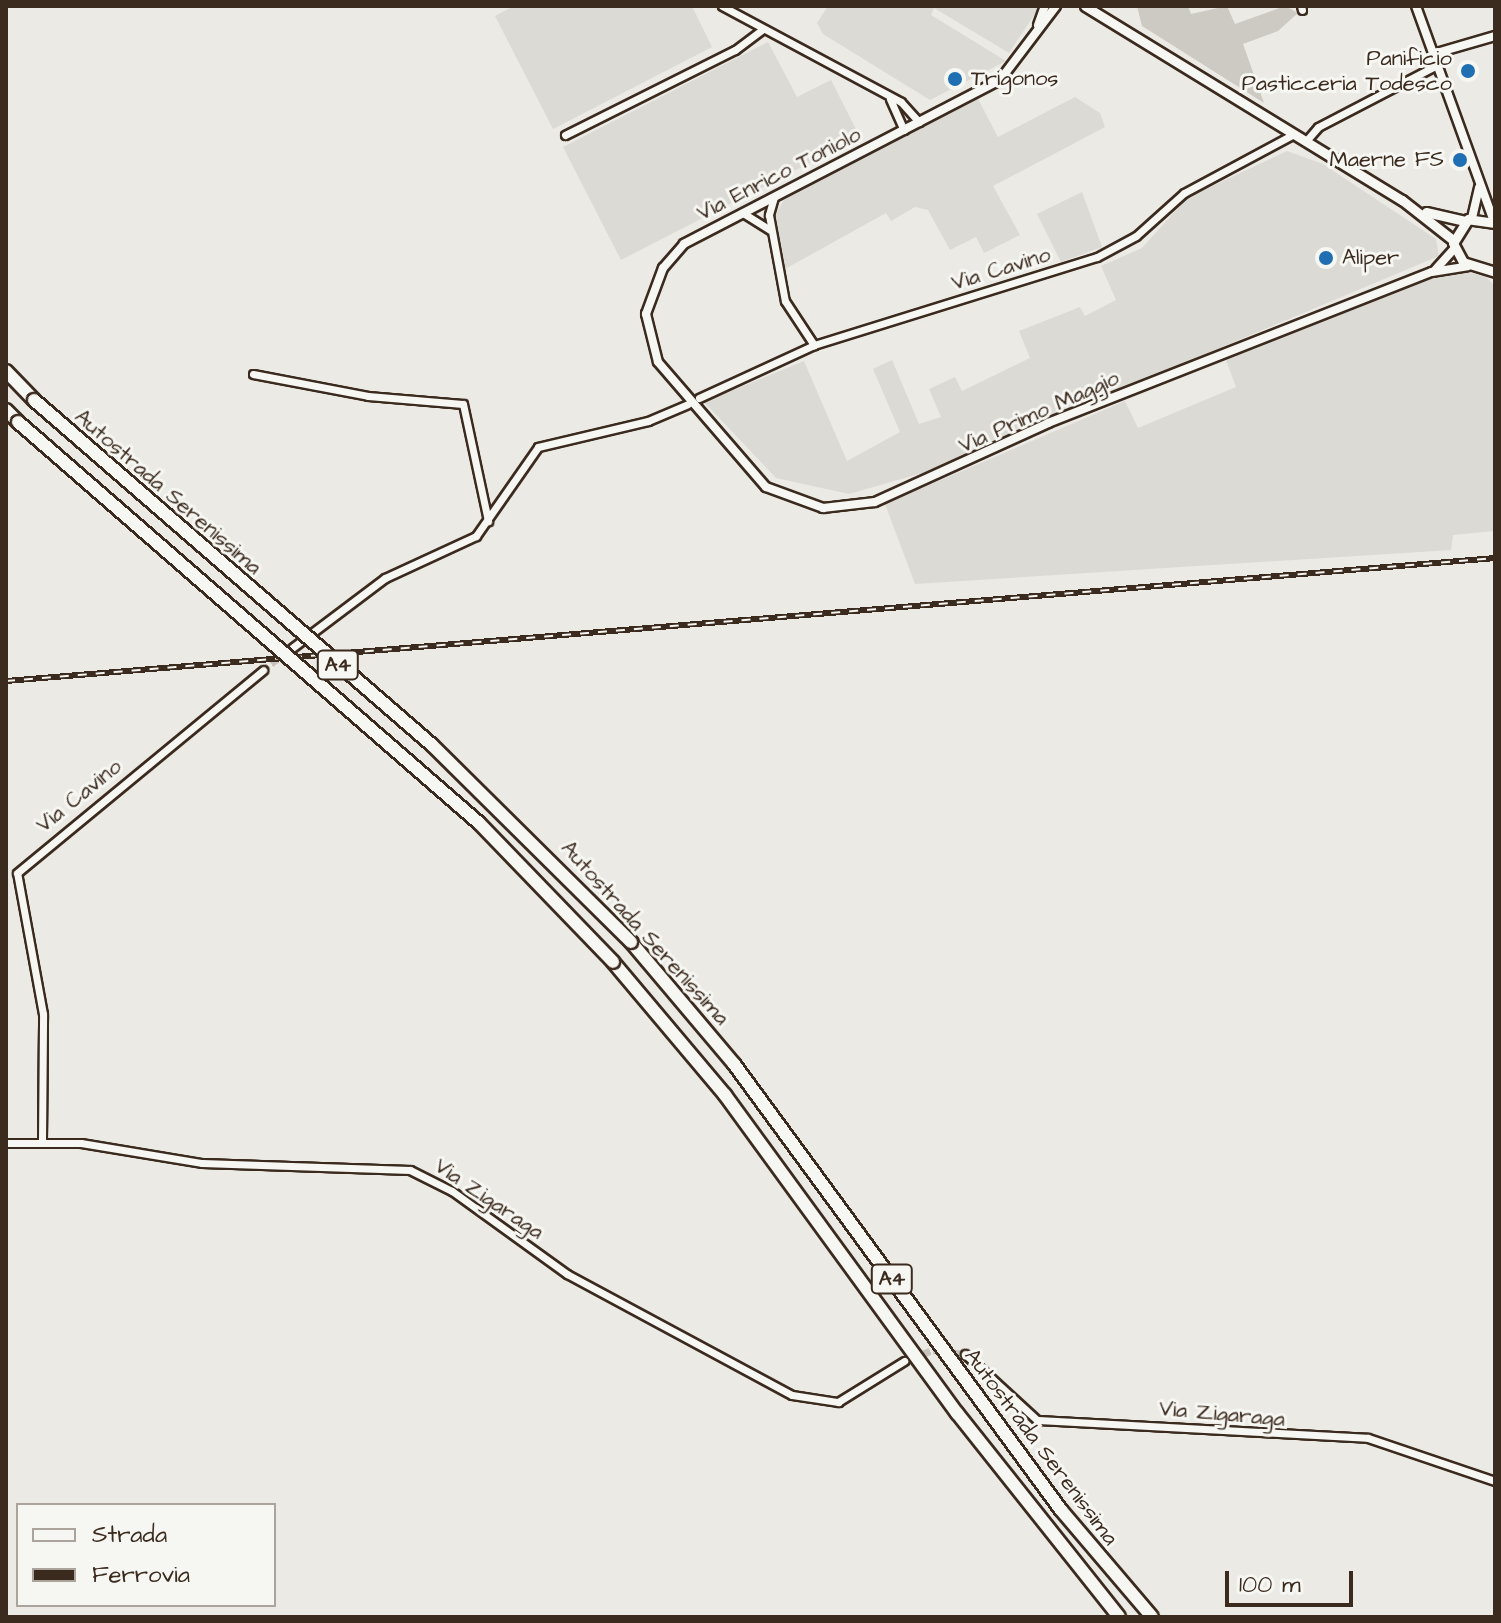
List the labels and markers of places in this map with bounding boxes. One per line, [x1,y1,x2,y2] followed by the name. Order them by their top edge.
[1242,45,1452,96] place label: Panificio Pasticceria Todesco
[1459,62,1477,80] marker: Panificio Pasticceria Todesco
[971,66,1058,92] place label: Trigonos
[946,70,964,88] marker: Trigonos
[1329,147,1444,173] place label: Maerne FS
[1451,151,1469,169] marker: Maerne FS
[1342,245,1399,271] place label: Aliper
[1317,249,1335,267] marker: Aliper

